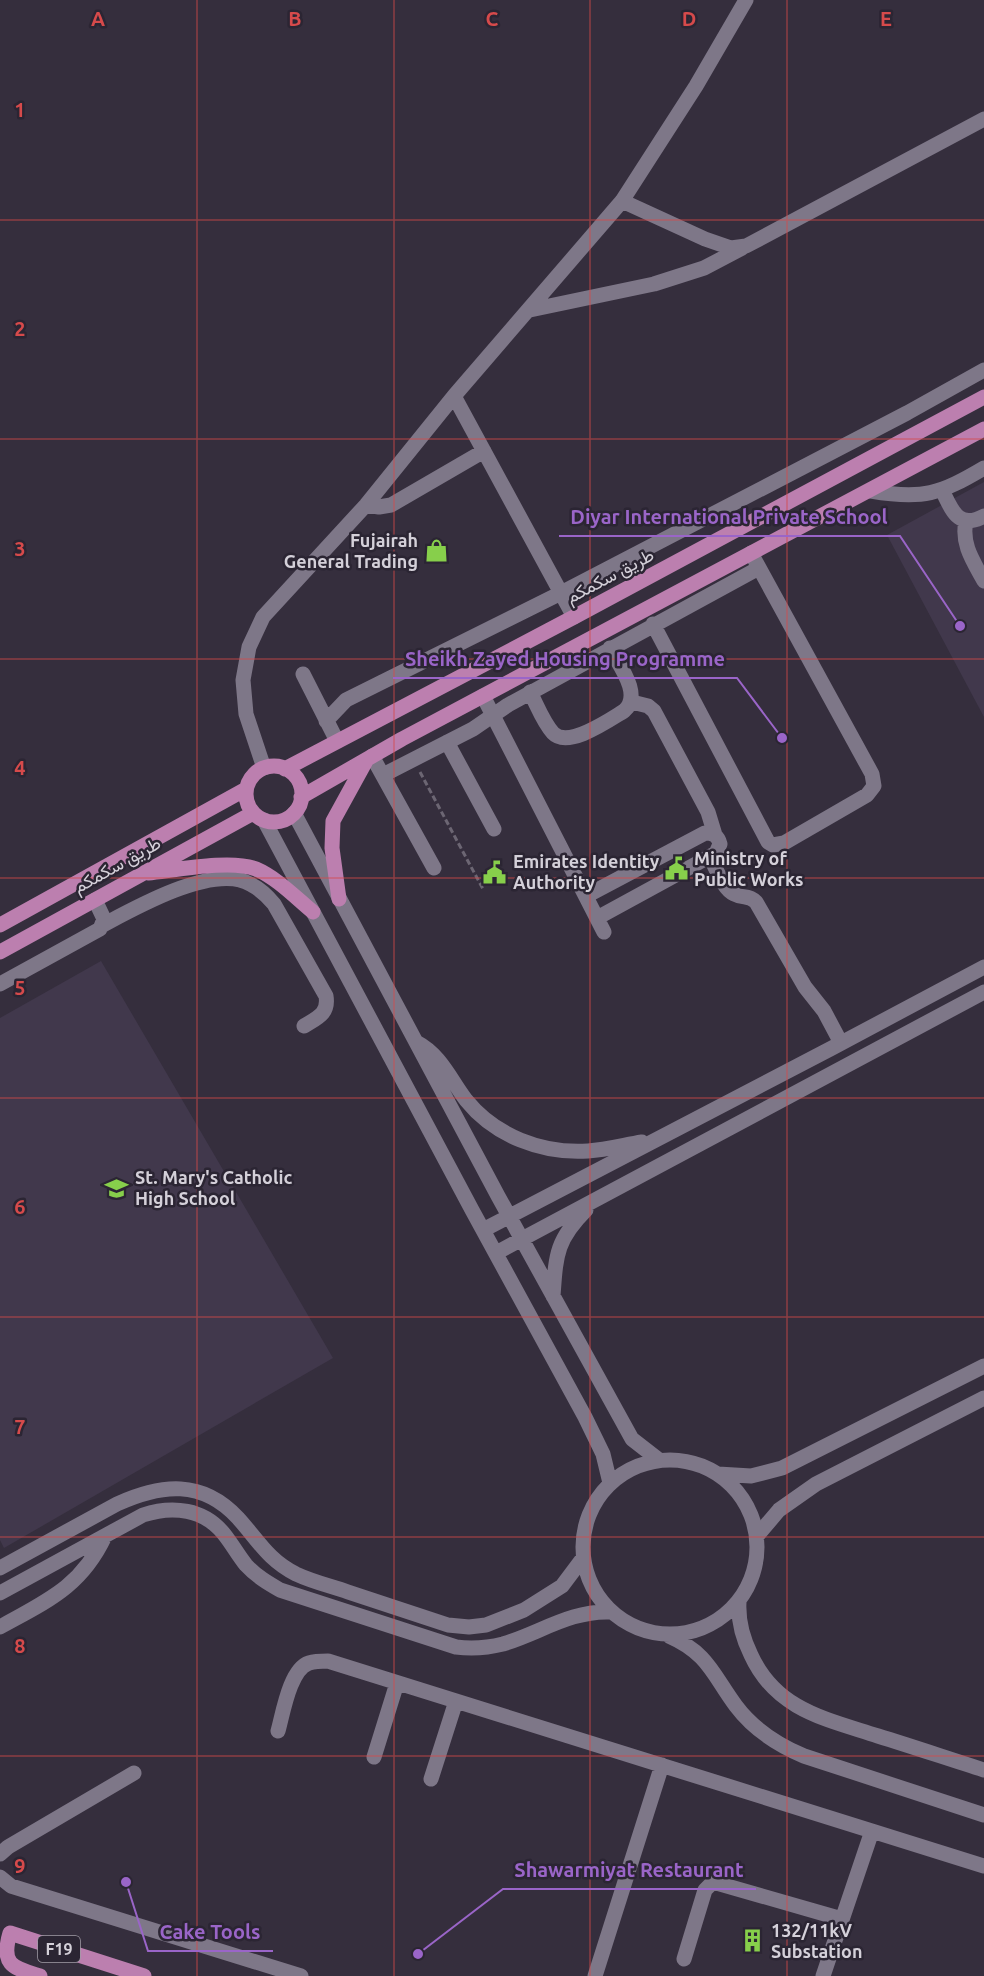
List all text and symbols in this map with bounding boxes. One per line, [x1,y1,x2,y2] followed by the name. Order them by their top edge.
[91,7,105,30] text: A
[288,7,302,30] text: B
[486,7,499,30] text: C
[682,7,696,30] text: D
[880,7,892,30] text: E
[14,98,26,121] text: 1
[14,317,26,340] text: 2
[559,498,900,536] callout: Diyar International Private School
[570,505,888,528] text: Diyar International Private School
[284,530,418,571] place label: Fujairah General Trading
[14,537,26,560] text: 3
[423,538,449,564] shop icon: Fujairah General Trading
[562,544,658,609] street label: طريق سكمكم
[393,640,737,678] callout: Sheikh Zayed Housing Programme
[405,647,725,670] text: Sheikh Zayed Housing Programme
[14,756,26,779] text: 4
[69,832,165,899] street label: طريق سكمكم
[694,848,804,889] place label: Ministry of Public Works
[513,851,660,892] place label: Emirates Identity Authority
[663,856,689,882] public building icon: Ministry of Public Works
[482,859,508,885] public building icon: Emirates Identity Authority
[14,976,26,999] text: 5
[135,1167,292,1208] place label: St. Mary's Catholic High School
[104,1175,130,1201] school or university icon: St. Mary's Catholic High School
[14,1195,26,1218] text: 6
[14,1415,26,1438] text: 7
[14,1634,26,1657] text: 8
[503,1851,756,1889] callout: Shawarmiyat Restaurant
[14,1854,26,1877] text: 9
[514,1858,744,1881] text: Shawarmiyat Restaurant
[148,1913,273,1951] callout: Cake Tools
[160,1920,260,1943] text: Cake Tools
[771,1920,862,1961] place label: 132/11kV Substation
[740,1928,766,1954] building icon: 132/11kV Substation
[38,1936,80,1962] road number: F19

